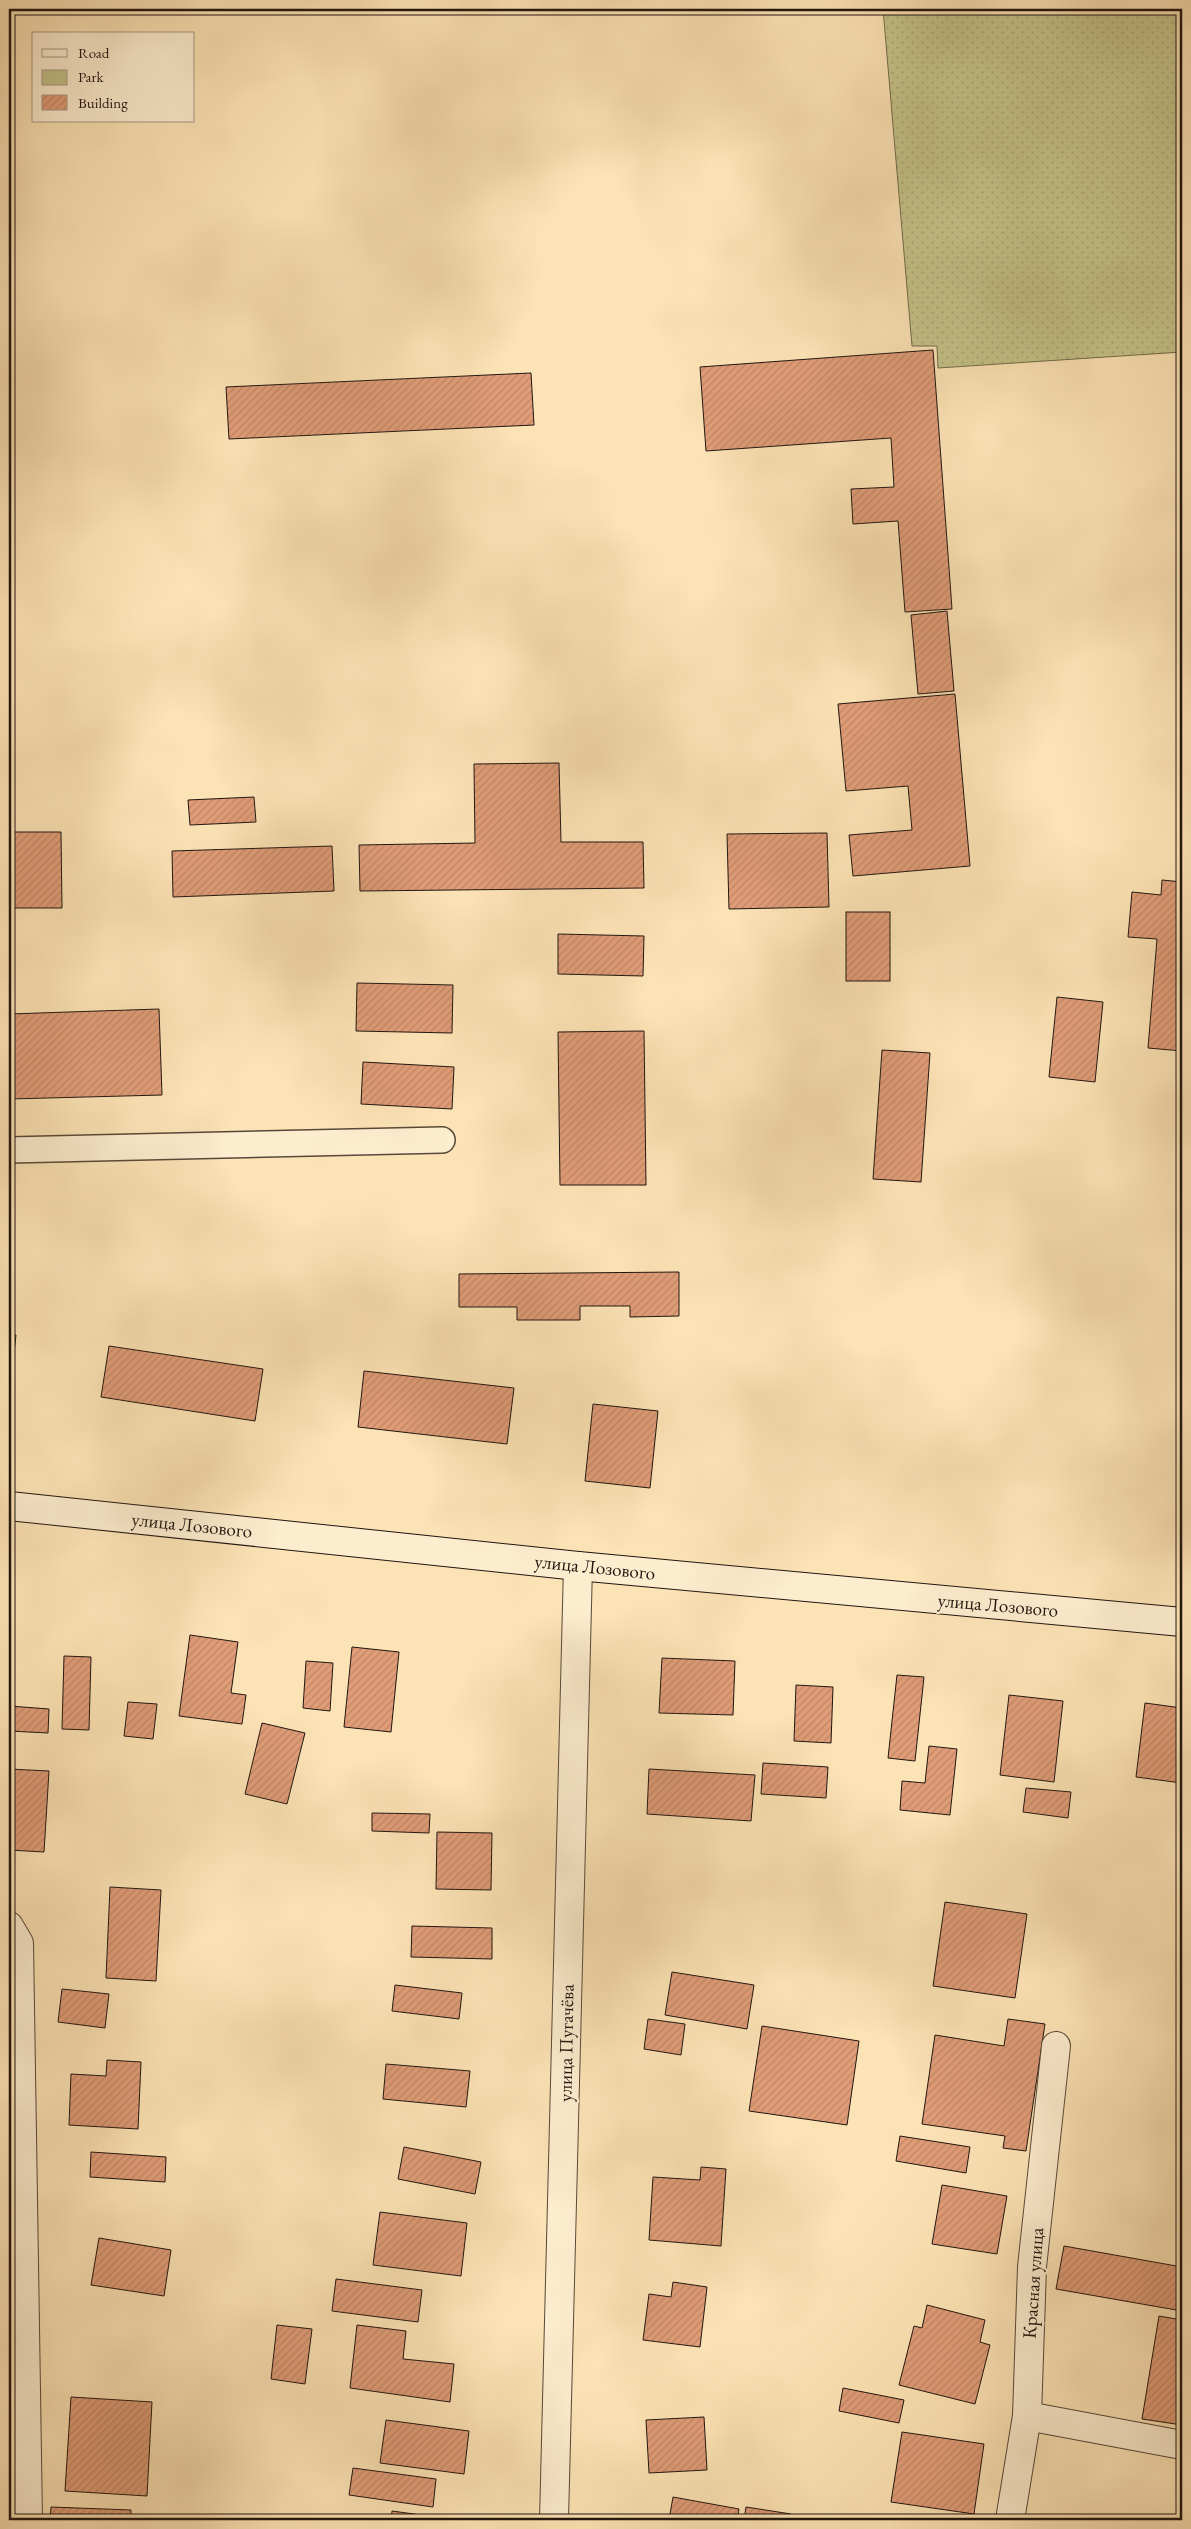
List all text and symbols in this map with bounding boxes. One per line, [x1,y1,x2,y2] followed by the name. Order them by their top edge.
[32,32,195,122] legend
[78,43,110,62] text: Road
[78,67,105,86] text: Park
[78,93,128,112] text: Building
[130,1506,254,1544] street label: улица Лозового
[533,1548,657,1586] street label: улица Лозового
[937,1587,1059,1623] street label: улица Лозового
[552,1984,580,2102] street label: улица Пугачёва
[1017,2226,1049,2339] street label: Красная улица

